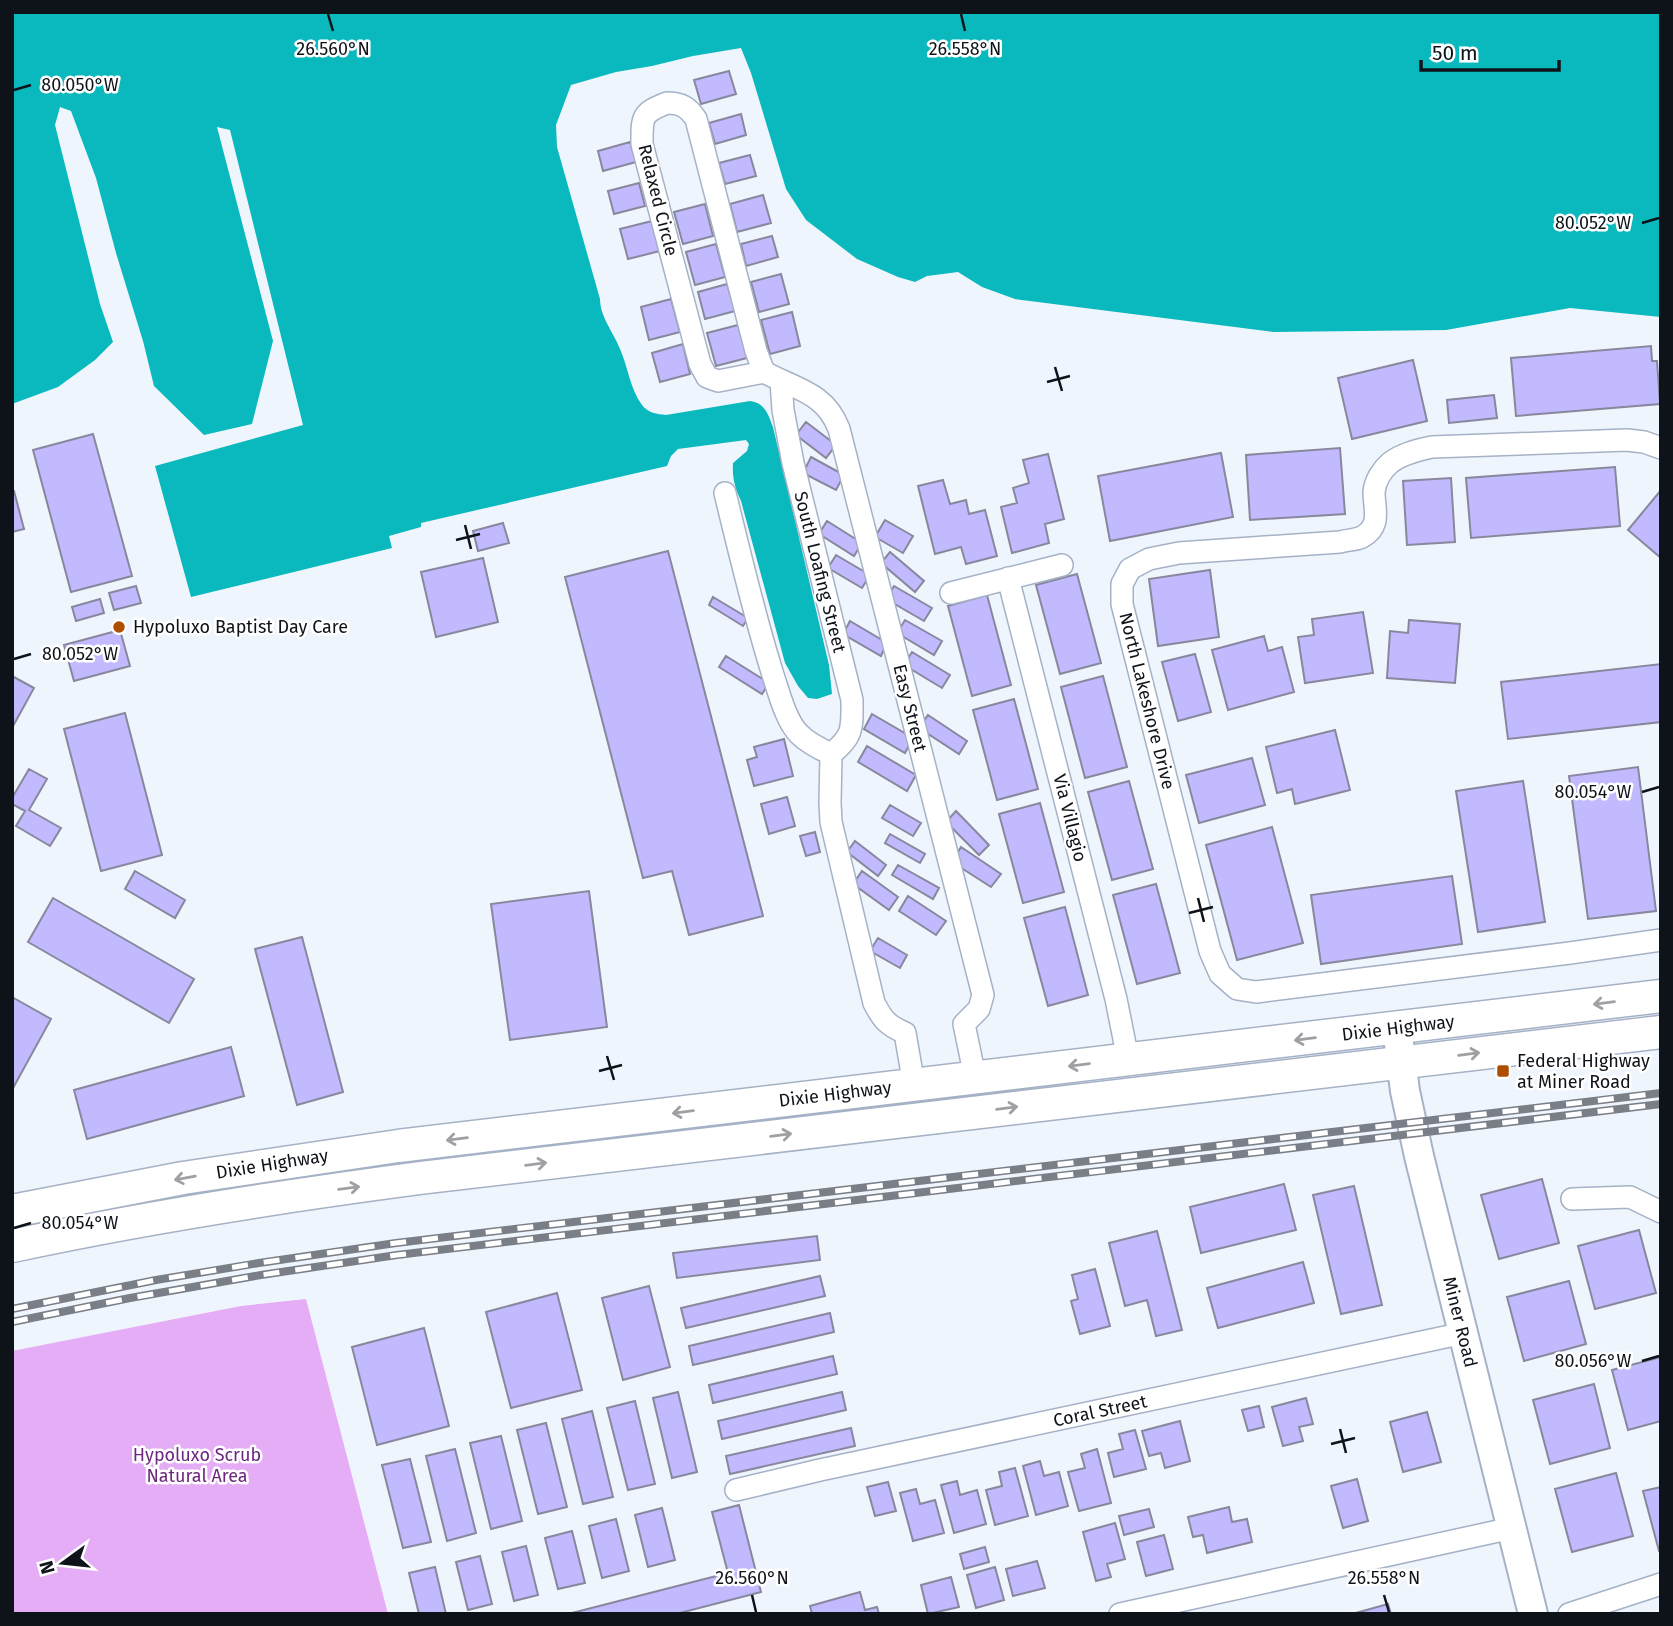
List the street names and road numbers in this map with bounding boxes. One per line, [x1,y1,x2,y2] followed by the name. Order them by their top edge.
[633,142,683,258] street label: Relaxed Circle
[789,489,851,655] street label: South Loafing Street
[1114,610,1180,792] street label: North Lakeshore Drive
[888,662,932,755] street label: Easy Street
[1048,772,1092,864] street label: Via Villagio
[1340,1010,1456,1046] street label: Dixie Highway
[777,1076,893,1112] street label: Dixie Highway
[214,1144,330,1184] street label: Dixie Highway
[1438,1274,1482,1370] street label: Miner Road
[1051,1390,1149,1432] street label: Coral Street

